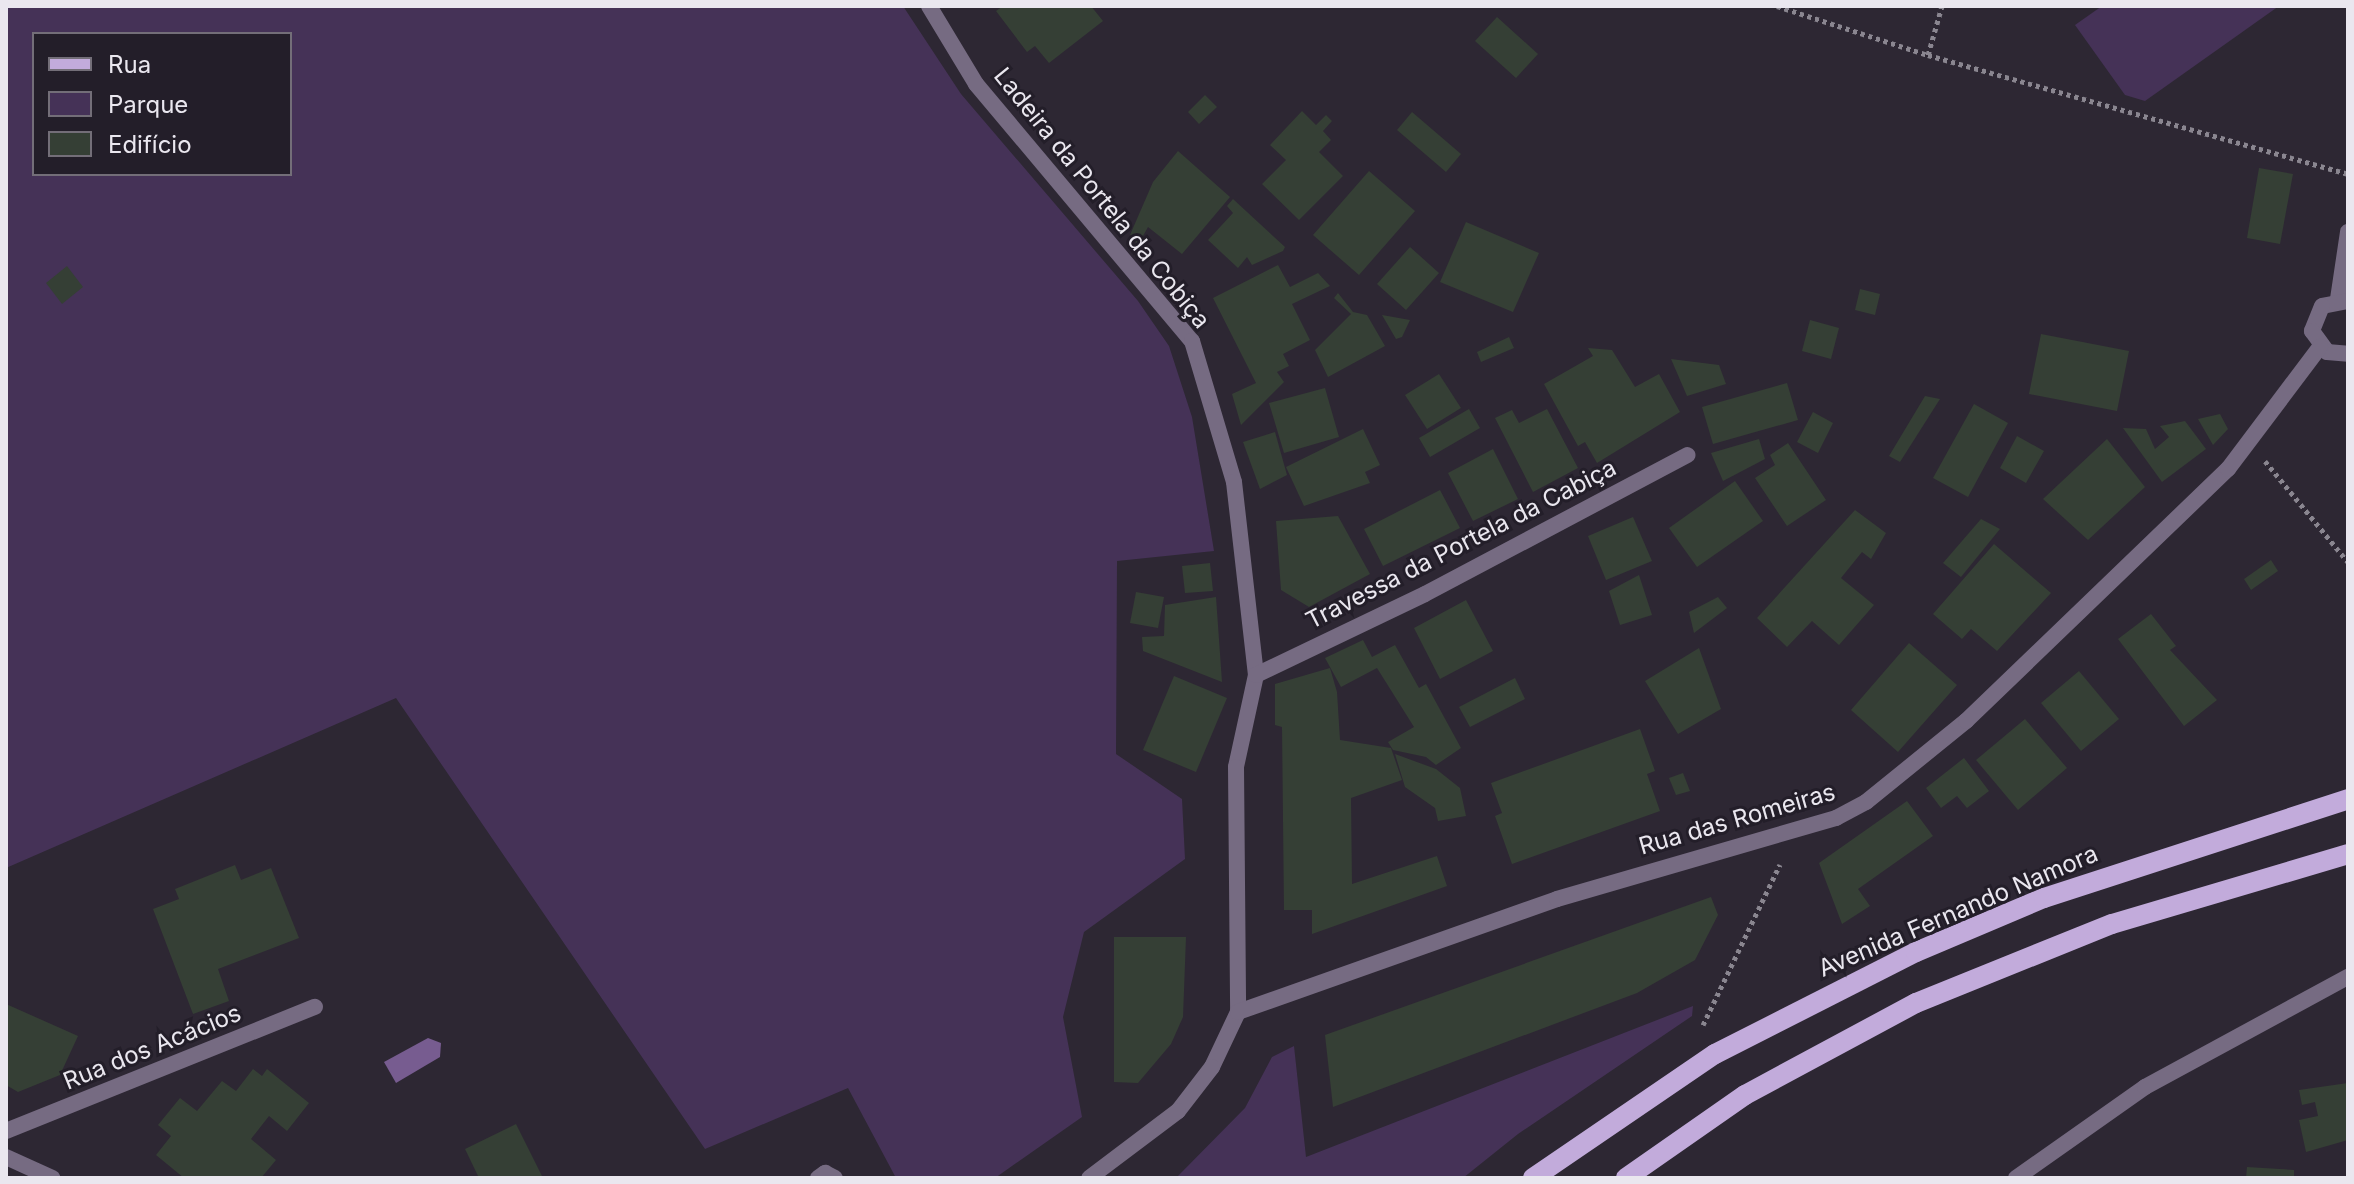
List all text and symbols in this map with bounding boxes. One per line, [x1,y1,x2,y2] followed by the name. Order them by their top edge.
[32,32,292,176] legend
[108,50,151,79] text: Rua
[988,62,1216,334] street label: Ladeira da Portela da Cobiça
[108,90,188,119] text: Parque
[108,130,192,159] text: Edifício
[1301,453,1621,635] street label: Travessa da Portela da Cabiça
[1635,777,1839,861] street label: Rua das Romeiras
[1814,839,2102,983] street label: Avenida Fernando Namora
[59,998,245,1096] street label: Rua dos Acácios

